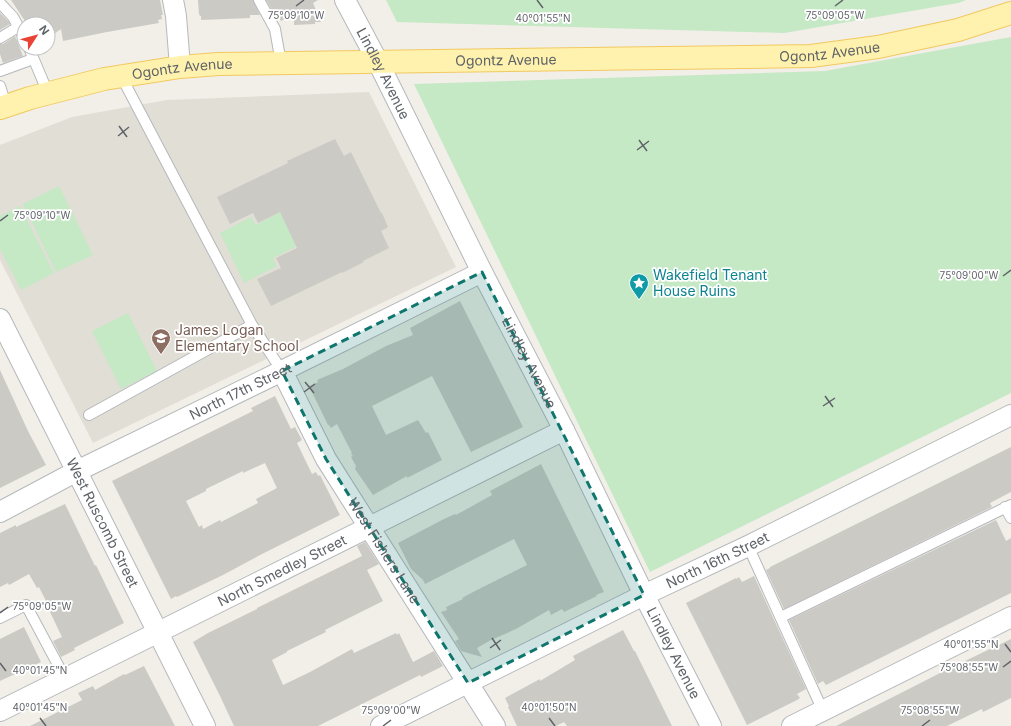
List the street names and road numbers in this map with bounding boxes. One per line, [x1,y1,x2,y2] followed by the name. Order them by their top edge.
[353,25,414,122] street label: Lindley Avenue
[779,38,881,64] street label: Ogontz Avenue
[455,50,557,69] street label: Ogontz Avenue
[130,55,233,82] street label: Ogontz Avenue
[499,314,560,411] street label: Lindley Avenue
[186,359,294,423] street label: North 17th Street
[63,455,143,590] street label: West Ruscomb Street
[345,495,424,606] street label: West Fishers Lane
[663,528,772,592] street label: North 16th Street
[214,531,349,609] street label: North Smedley Street
[644,604,705,701] street label: Lindley Avenue

